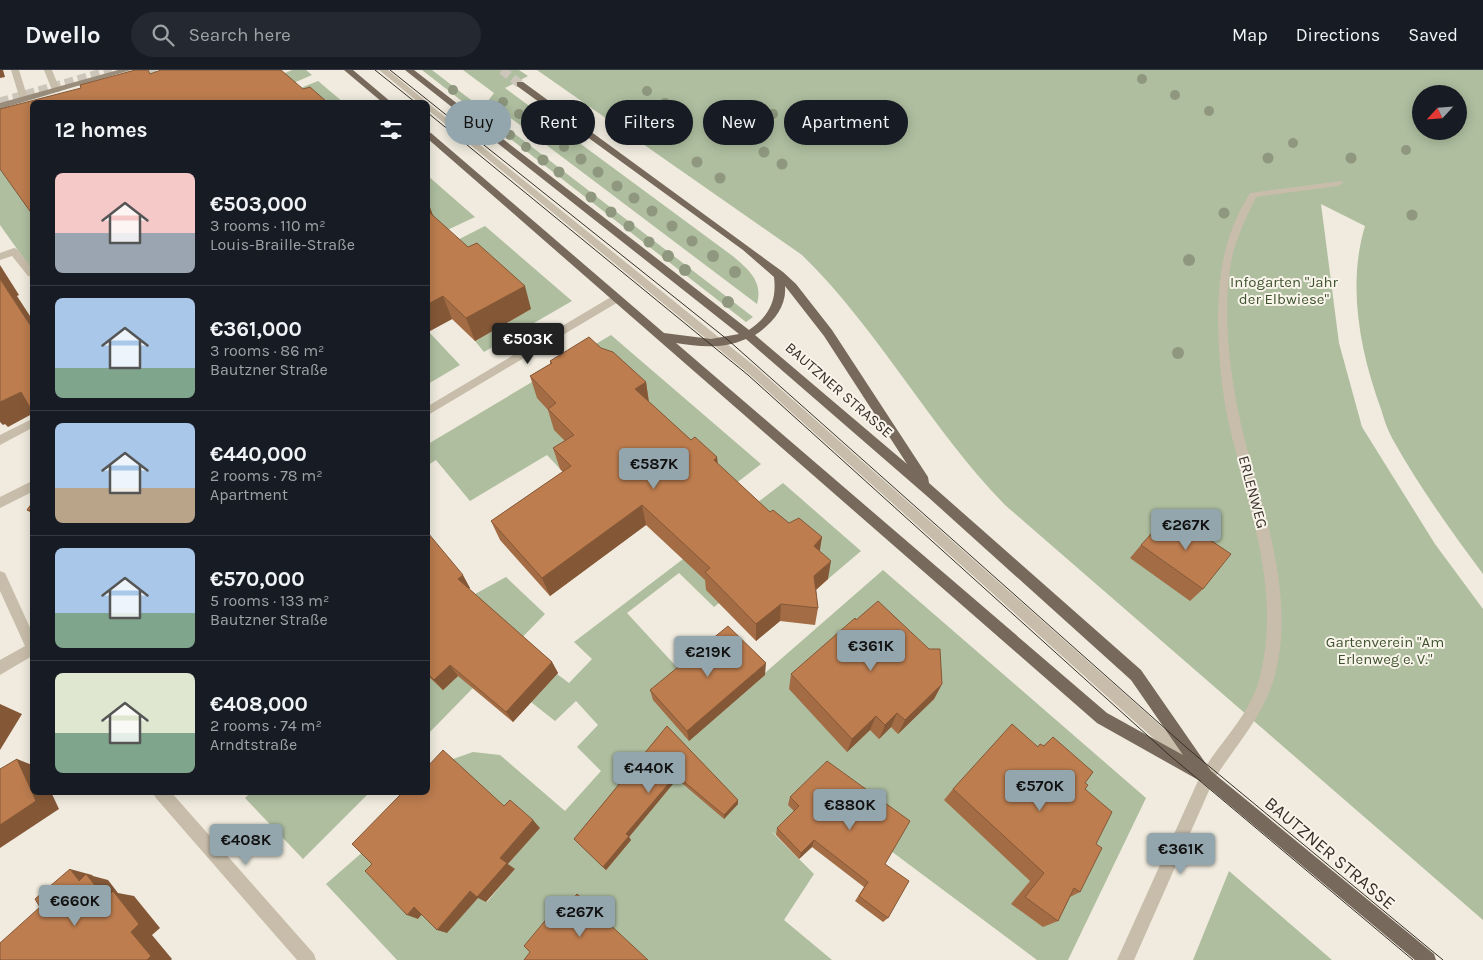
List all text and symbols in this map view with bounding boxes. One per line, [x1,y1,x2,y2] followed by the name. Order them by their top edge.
[131,12,481,57] search box
[25,21,101,49] text: Dwello
[149,21,177,49] icon: search
[189,24,291,46] text: Search here
[1232,24,1268,46] text: Map
[1296,24,1380,46] text: Directions
[1408,24,1458,46] text: Saved
[1412,85,1468,140] north arrow
[1412,85,1467,140] map controls
[445,100,511,145] chip: Buy
[521,100,595,145] chip: Rent
[605,100,693,145] chip: Filters
[703,100,774,145] chip: New
[784,100,908,145] chip: Apartment
[377,116,405,144] icon: filters
[55,118,148,142] text: 12 homes
[210,192,307,216] text: €503,000
[95,193,155,253] icon: home
[210,216,326,235] text: 3 rooms · 110 m²
[210,235,355,254] text: Louis-Braille-Straße
[1230,273,1339,308] park label: Infogarten "Jahr der Elbwiese"
[210,317,302,341] text: €361,000
[95,318,155,378] icon: home
[493,322,563,365] pin: €503K
[503,329,553,348] text: €503K
[782,338,896,442] street label: BAUTZNER STRASSE
[210,341,325,360] text: 3 rooms · 86 m²
[210,360,328,379] text: Bautzner Straße
[210,442,307,466] text: €440,000
[95,443,155,503] icon: home
[619,448,689,490] pin: €587K
[630,454,678,473] text: €587K
[1235,454,1271,530] street label: ERLENWEG
[210,466,323,485] text: 2 rooms · 78 m²
[210,485,288,504] text: Apartment
[1151,508,1221,551] pin: €267K
[1162,515,1210,534] text: €267K
[210,567,304,591] text: €570,000
[95,568,155,628] icon: home
[210,591,329,610] text: 5 rooms · 133 m²
[210,610,328,629] text: Bautzner Straße
[836,630,906,672] pin: €361K
[1326,633,1444,668] park label: Gartenverein "Am Erlenweg e. V."
[673,636,743,678] pin: €219K
[848,636,894,655] text: €361K
[685,642,731,661] text: €219K
[210,692,308,716] text: €408,000
[95,693,155,753] icon: home
[210,716,322,735] text: 2 rooms · 74 m²
[210,735,297,754] text: Arndtstraße
[614,752,684,794] pin: €440K
[624,758,674,777] text: €440K
[1005,770,1075,812] pin: €570K
[1016,776,1064,795] text: €570K
[815,788,885,831] pin: €880K
[1260,792,1400,914] street label: BAUTZNER STRASSE
[824,795,876,814] text: €880K
[211,824,281,866] pin: €408K
[221,830,271,849] text: €408K
[1146,832,1216,875] pin: €361K
[1158,839,1204,858] text: €361K
[40,884,110,927] pin: €660K
[50,891,100,910] text: €660K
[545,896,615,938] pin: €267K
[556,902,604,921] text: €267K

